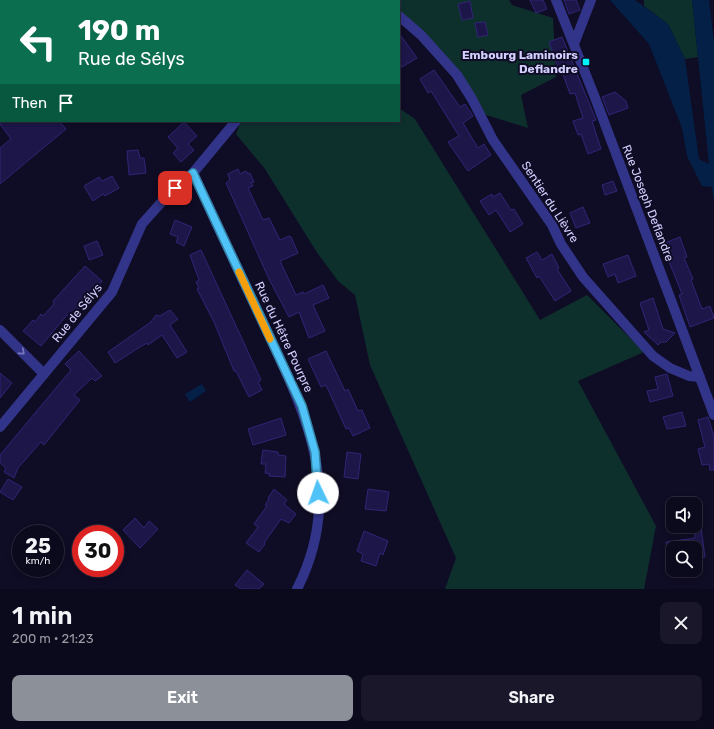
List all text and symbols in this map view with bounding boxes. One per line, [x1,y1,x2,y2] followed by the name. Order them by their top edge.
[78,14,161,47] text: 190 m
[12,16,64,68] icon: left
[78,48,185,70] text: Rue de Sélys
[462,48,578,76] place label: Embourg Laminoirs Deflandre
[581,57,591,67] marker: Embourg Laminoirs Deflandre
[55,92,77,114] icon: arrive
[12,94,47,112] text: Then
[619,143,677,264] street label: Rue Joseph Deflandre
[518,159,582,246] street label: Sentier du Lièvre
[158,171,192,205] pin
[164,177,186,199] icon: arrive
[252,279,316,395] street label: Rue du Hêtre Pourpre
[49,281,105,345] street label: Rue de Sélys
[17,348,24,355] one-way arrow
[297,472,339,514] position arrow
[666,497,702,577] map controls
[666,497,702,533] button: sound
[72,525,124,577] speed limit sign: 30
[25,534,51,558] text: 25
[666,541,702,577] button: search
[26,555,50,567] text: km/h
[12,602,72,630] text: 1 min
[660,602,702,644] button: close
[12,631,94,646] text: 200 m · 21:23
[12,675,353,721] button: Exit
[361,675,702,721] button: Share

